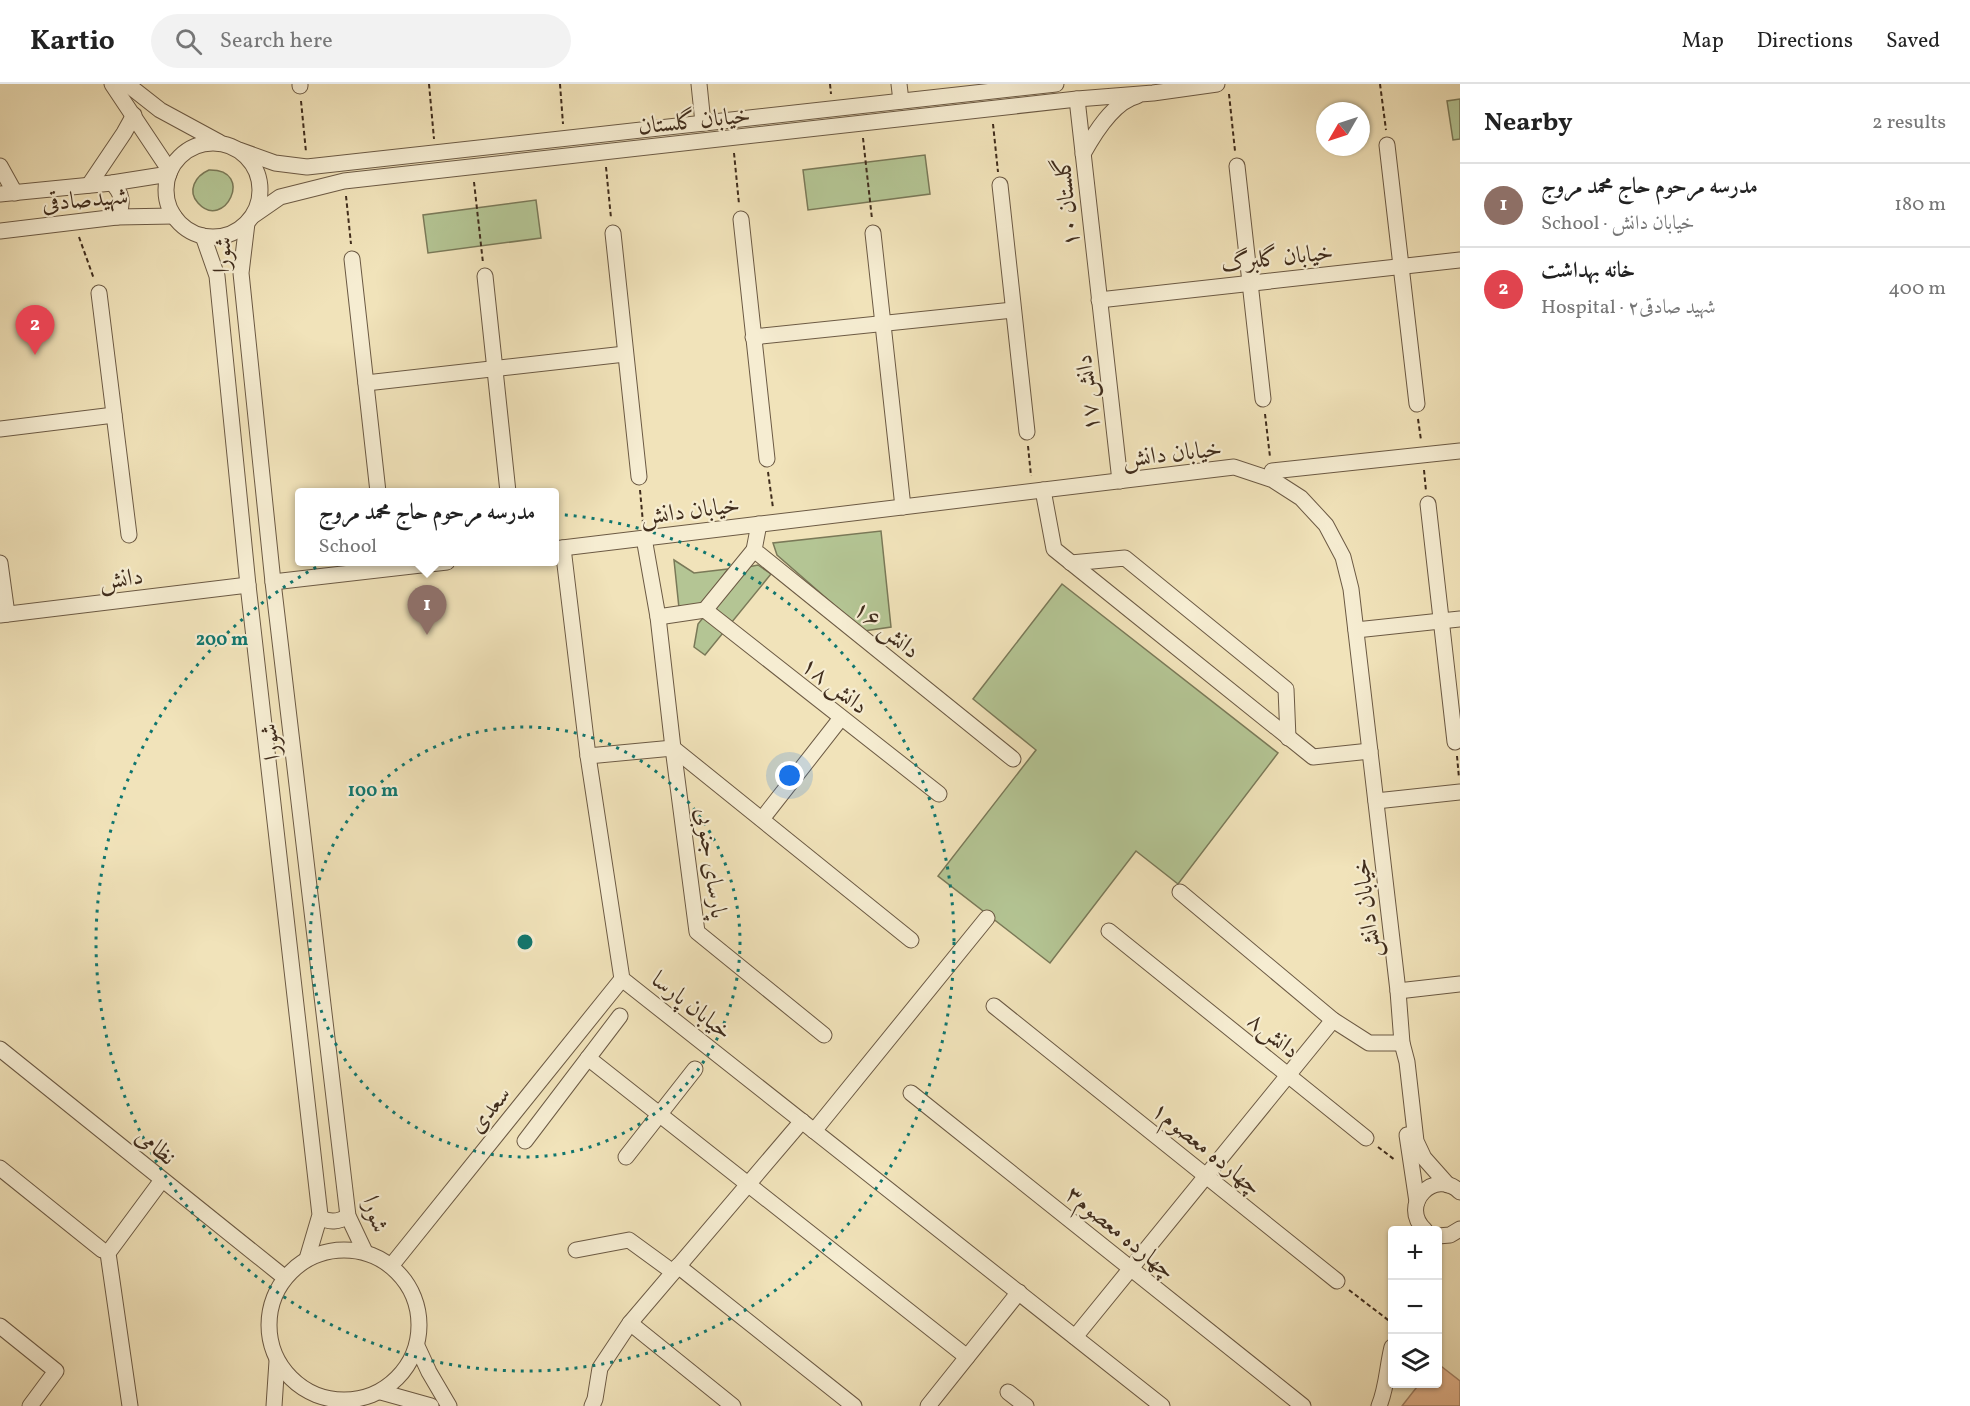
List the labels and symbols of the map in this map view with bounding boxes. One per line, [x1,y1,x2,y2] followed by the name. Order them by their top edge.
[636,99,752,145] street label: خیابان گلستان
[1316,102,1370,156] north arrow
[1046,155,1090,248] street label: گلستان ۱۰
[41,180,130,222] street label: شهیدصادقی
[206,236,242,275] street label: شورا
[1219,236,1335,282] street label: خیابان گلبرگ
[15,306,54,355] pin: 2
[1068,353,1110,433] street label: دانش ۱۷
[1121,433,1224,477] street label: خیابان دانش
[639,489,742,535] street label: خیابان دانش
[97,560,145,600] street label: دانش
[408,586,446,635] pin: 1
[845,593,926,668] street label: دانش ۱۶
[196,628,248,653] text: 200 m
[793,649,875,724] street label: دانش ۱۸
[253,721,291,762] street label: شورا
[775,761,804,790] your location
[348,779,398,804] text: 100 m
[685,806,735,922] street label: پارسای جنوبی
[1345,856,1391,959] street label: خیابان دانش
[515,932,535,952] centre of rings
[643,964,738,1049] street label: خیابان پارسا
[1239,1005,1306,1068] street label: دانش۸
[461,1079,520,1141] street label: سعدی
[1142,1094,1268,1206] street label: چهارده معصوم۱
[127,1121,183,1175] street label: نظامی
[1056,1178,1182,1290] street label: چهارده معصوم۳
[352,1192,396,1237] street label: شورا

